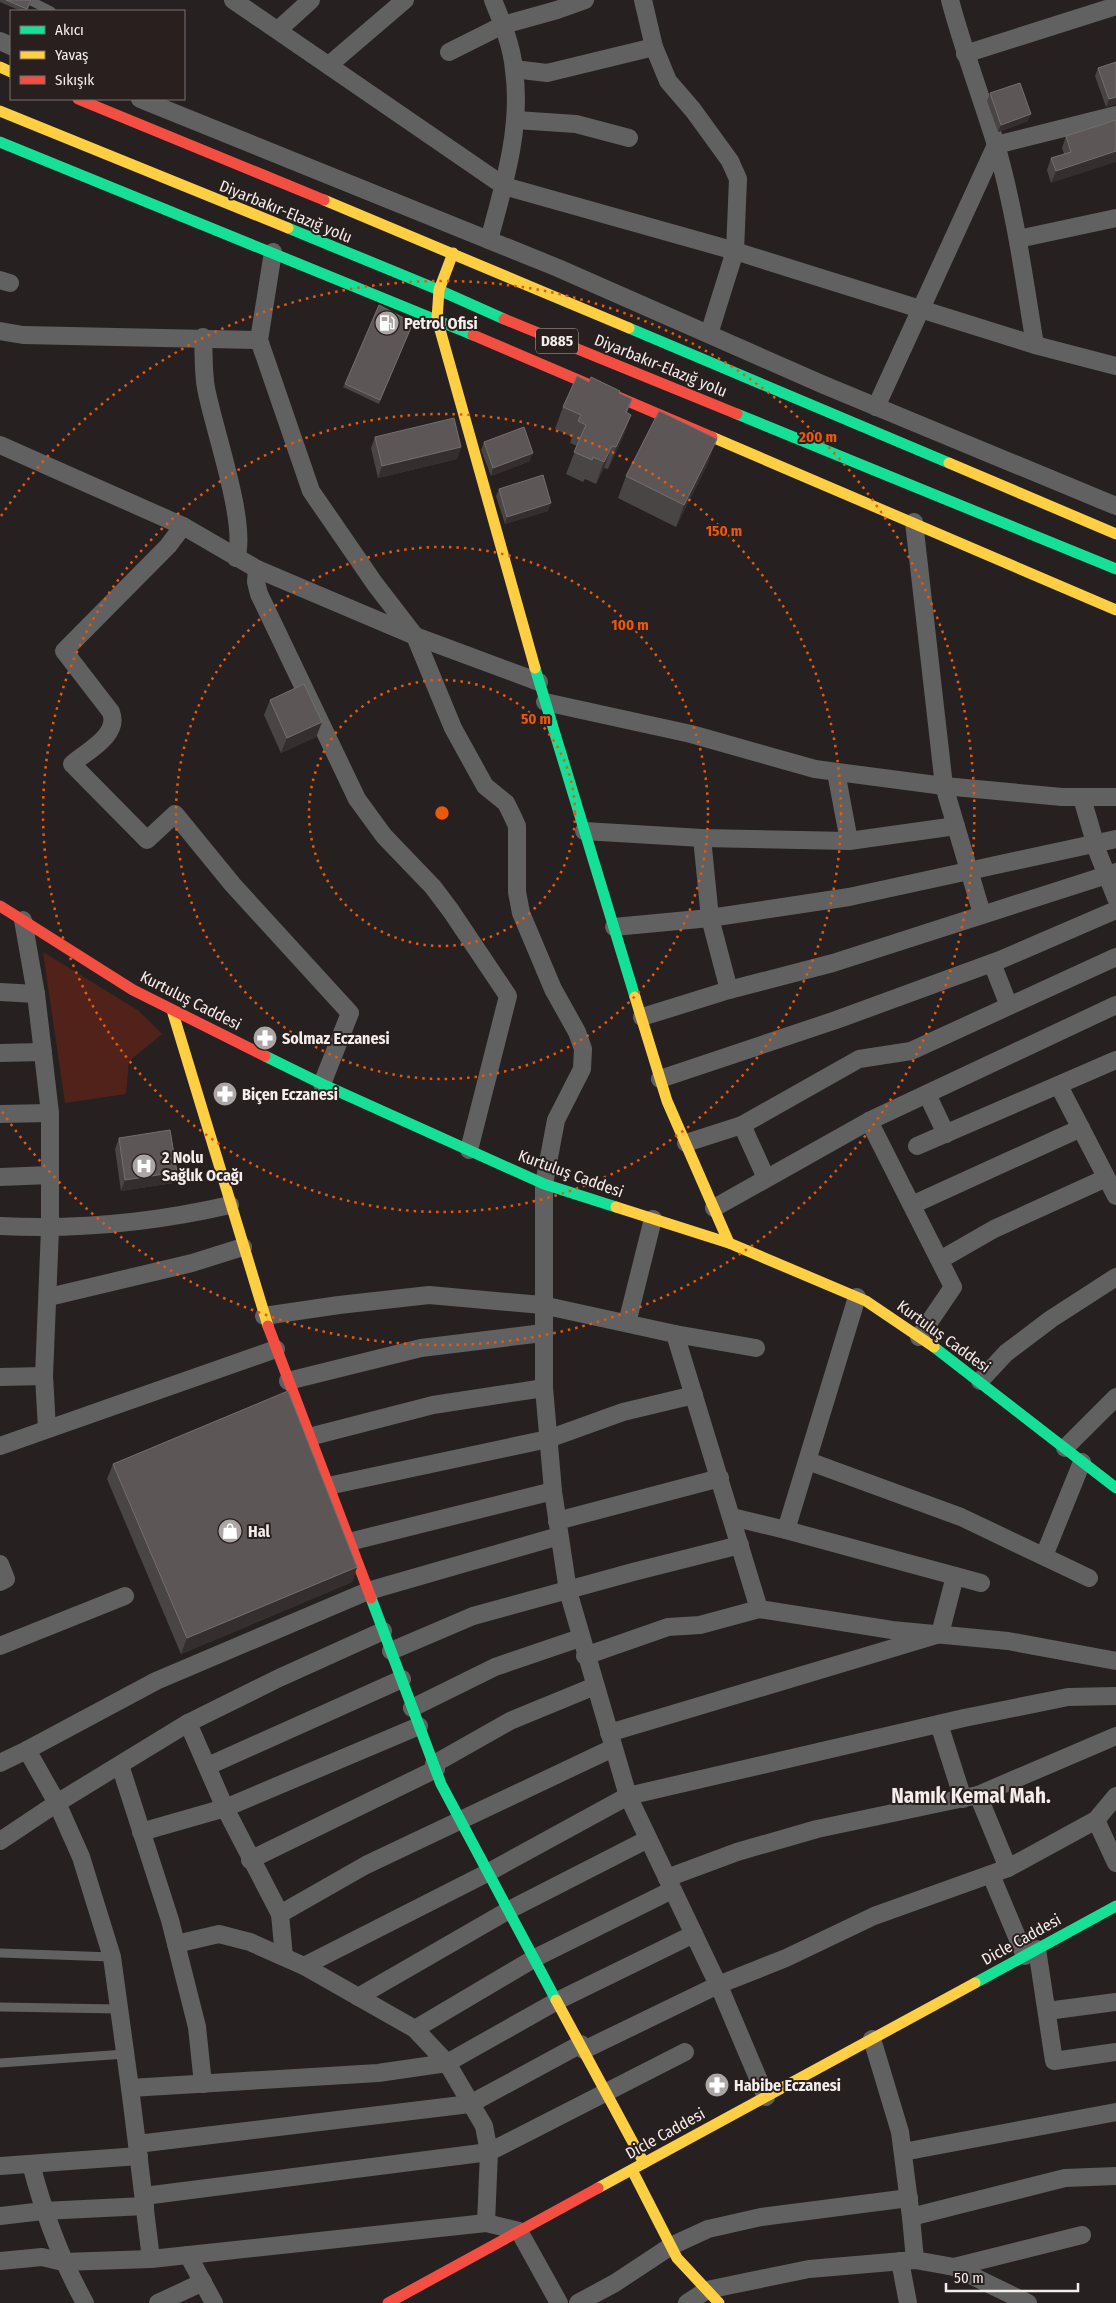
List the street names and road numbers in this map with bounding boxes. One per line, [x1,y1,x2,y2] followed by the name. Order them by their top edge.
[217,176,355,247] street label: Diyarbakır-Elazığ yolu
[536,328,578,354] road number: D885
[592,330,730,401] street label: Diyarbakır-Elazığ yolu
[137,967,244,1034] street label: Kurtuluş Caddesi
[516,1146,626,1201] street label: Kurtuluş Caddesi
[893,1296,994,1377] street label: Kurtuluş Caddesi
[978,1910,1064,1969] street label: Dicle Caddesi
[622,2104,708,2163] street label: Dicle Caddesi

